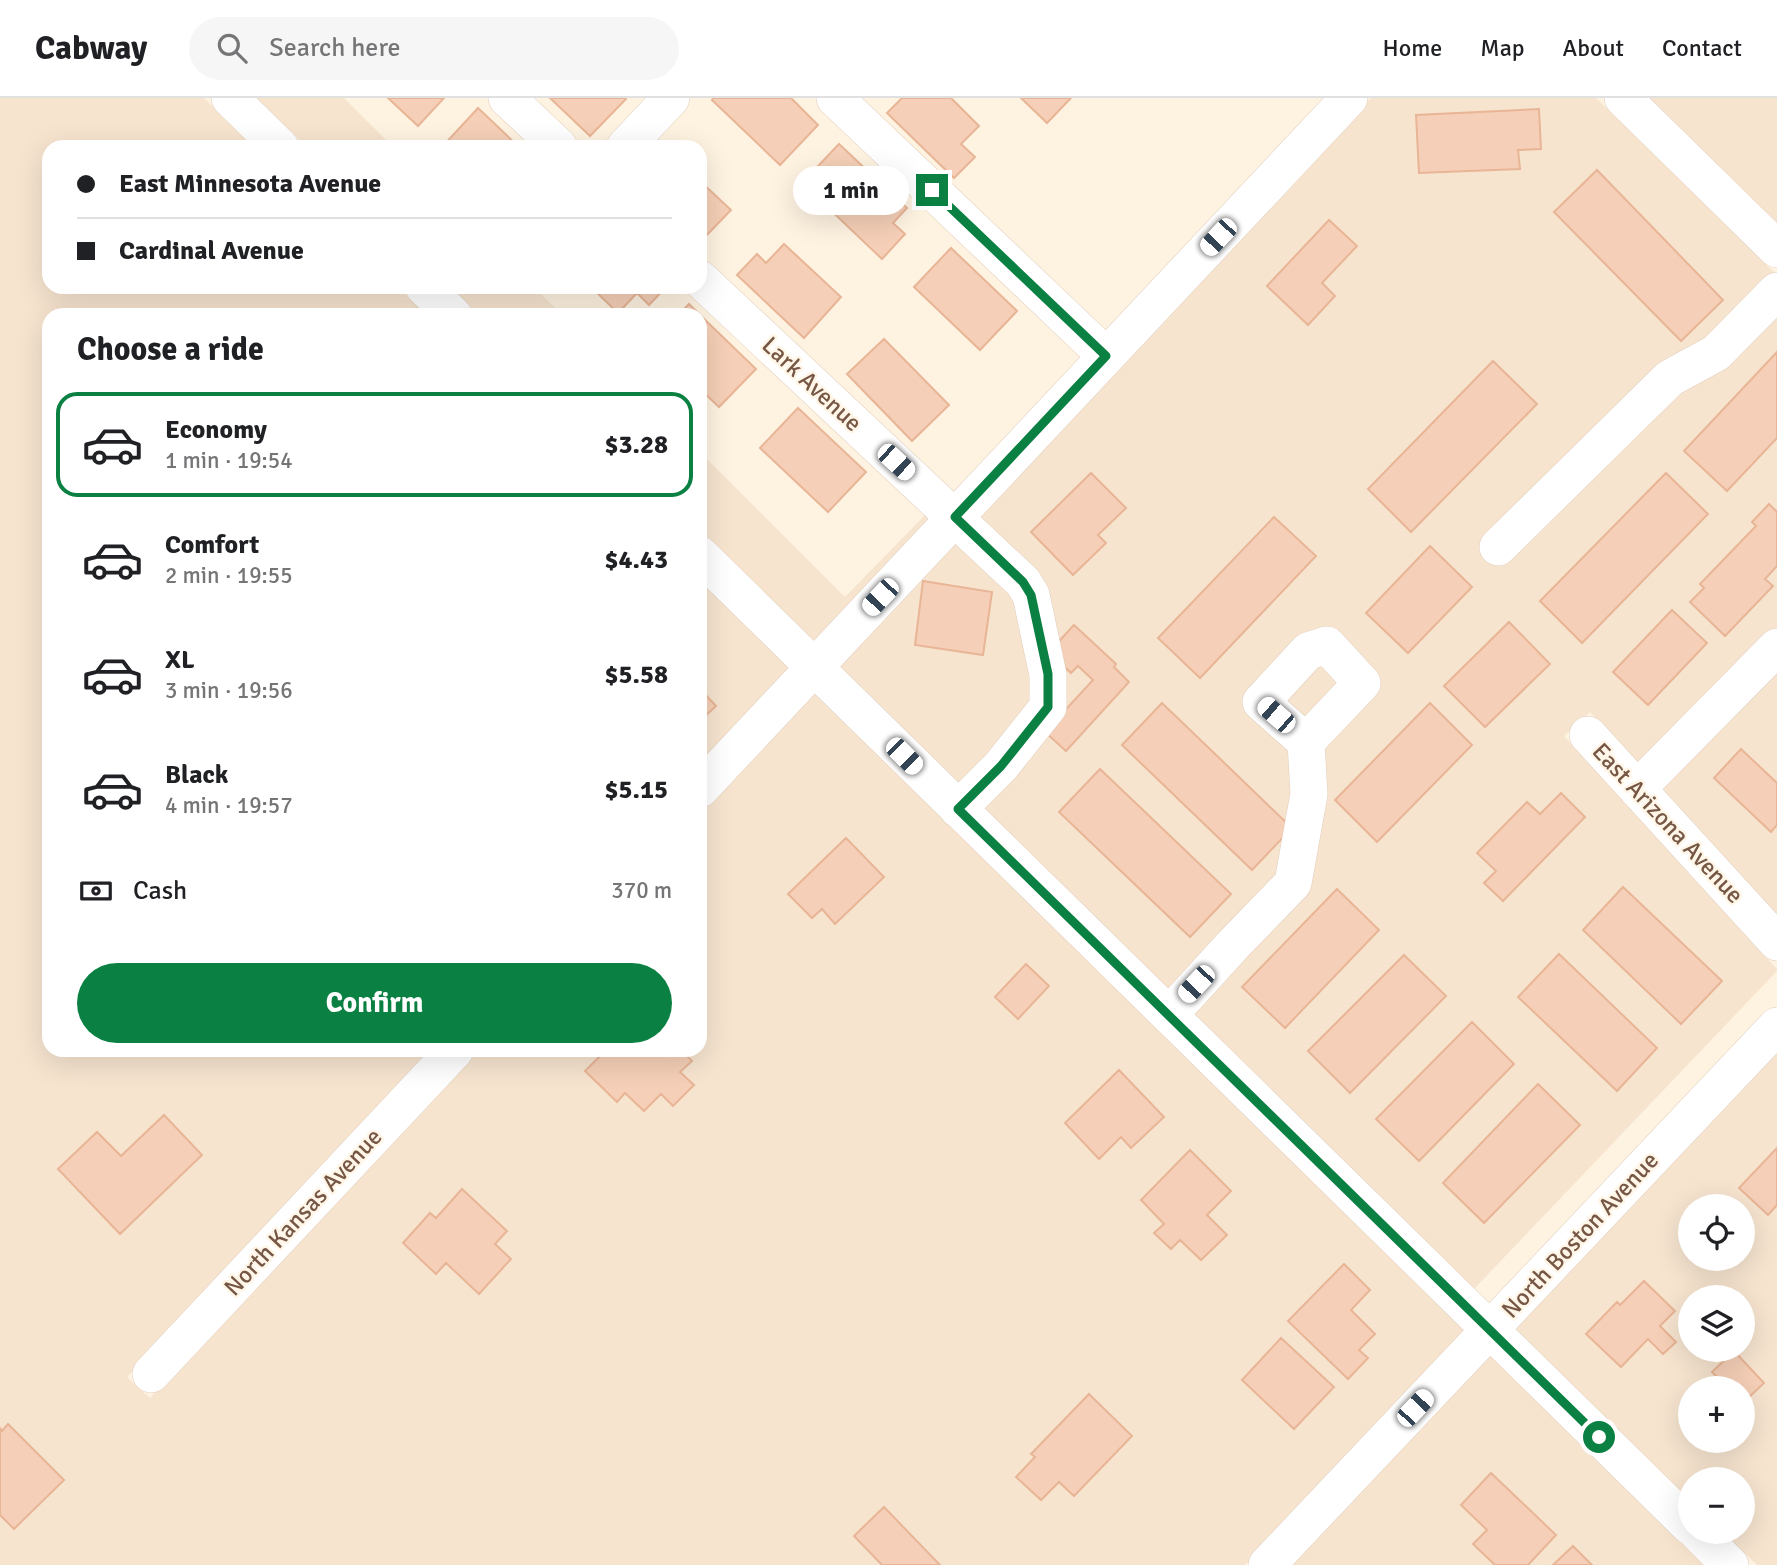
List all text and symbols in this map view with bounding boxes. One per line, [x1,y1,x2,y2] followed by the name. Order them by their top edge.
[189,17,679,80] search box
[35,28,147,69] text: Cabway
[213,29,251,67] icon: search
[269,32,400,64] text: Search here
[1382,33,1442,63] text: Home
[1480,33,1525,63] text: Map
[1563,33,1624,63] text: About
[1662,33,1742,63] text: Contact
[792,166,908,214] callout: 1 min
[119,168,381,200] text: East Minnesota Avenue
[916,174,948,206] route end
[823,176,879,205] text: 1 min
[1196,214,1241,260] car
[119,235,304,267] text: Cardinal Avenue
[77,330,264,369] text: Choose a ride
[756,330,868,438] street label: Lark Avenue
[81,413,144,476] icon: car
[165,414,267,446] text: Economy
[604,429,668,461] text: $3.28
[874,440,919,484] car
[165,446,293,475] text: 1 min · 19:54
[81,528,144,591] icon: car
[165,529,259,561] text: Comfort
[604,544,668,576] text: $4.43
[165,561,293,590] text: 2 min · 19:55
[858,574,903,620] car
[81,643,144,706] icon: car
[165,644,195,676] text: XL
[604,659,668,691] text: $5.58
[165,676,293,705] text: 3 min · 19:56
[1254,693,1299,737] car
[882,734,927,778] car
[1586,736,1750,910] street label: East Arizona Avenue
[81,758,144,821] icon: car
[165,759,228,791] text: Black
[604,774,668,806] text: $5.15
[165,791,293,820] text: 4 min · 19:57
[77,872,115,910] icon: cash
[133,875,187,907] text: Cash
[611,876,672,905] text: 370 m
[1174,961,1219,1007] car
[77,963,672,1043] button: Confirm
[218,1122,388,1302] street label: North Kansas Avenue
[1495,1146,1665,1324] street label: North Boston Avenue
[1678,1194,1755,1544] map controls
[1678,1194,1755,1271] button: locate
[1678,1285,1755,1362] button: layers
[1678,1376,1755,1453] button: +
[1393,1385,1438,1431] car
[1583,1421,1615,1453] route start
[1678,1467,1755,1544] button: −

